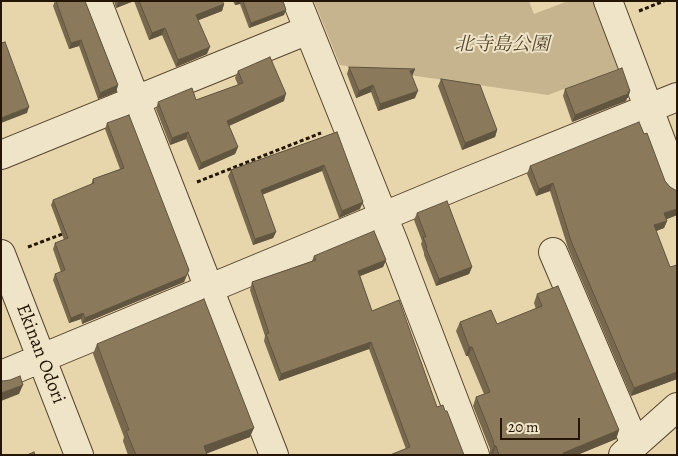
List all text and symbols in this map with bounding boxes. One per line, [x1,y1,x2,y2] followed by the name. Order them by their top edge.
[455,34,549,56] park label: 北寺島公園
[11,301,69,407] street label: Ekinan Odori
[503,408,583,440] scale bar
[508,417,539,437] text: 20 m

